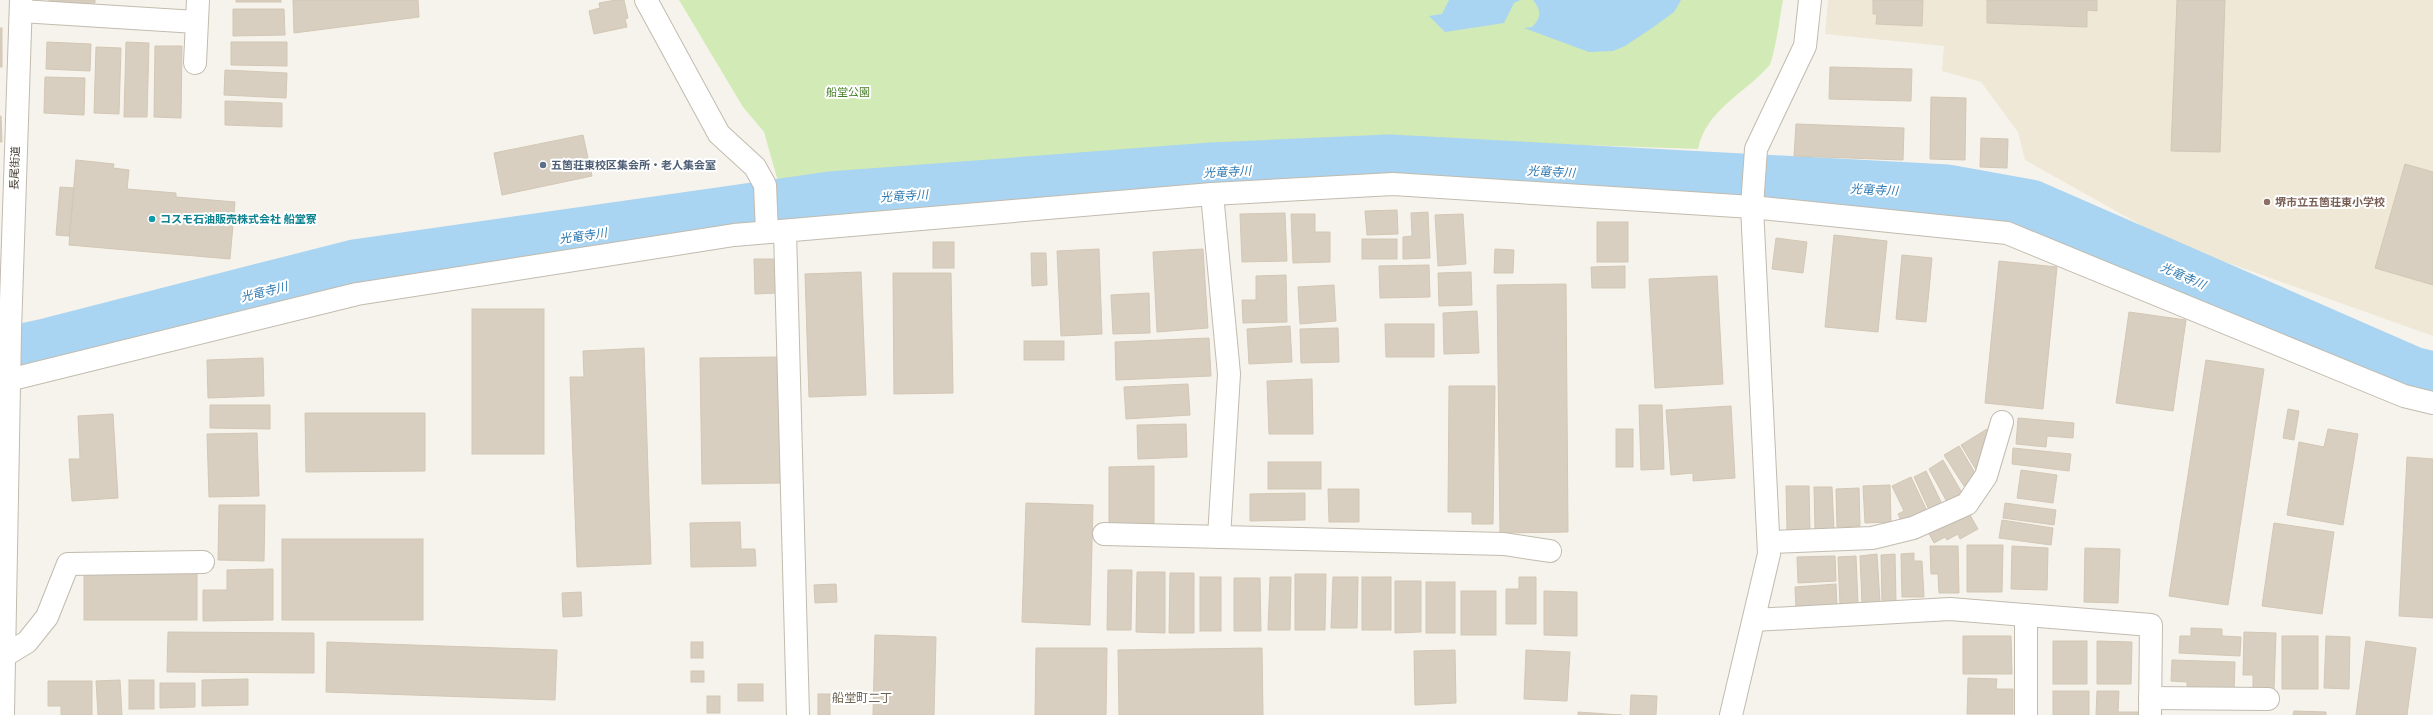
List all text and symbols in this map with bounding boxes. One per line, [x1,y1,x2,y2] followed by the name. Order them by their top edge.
[826,86,870,99] park label: 船堂公園
[8,146,22,190] street label: 長尾街道
[551,159,716,172] place label: 五箇荘東校区集会所・老人集会室
[538,160,548,170] marker: 五箇荘東校区集会所・老人集会室
[1203,164,1253,180] water label: 光竜寺川
[1527,164,1577,180] water label: 光竜寺川
[1850,182,1900,198] water label: 光竜寺川
[880,187,930,205] water label: 光竜寺川
[2275,196,2385,209] place label: 堺市立五箇荘東小学校
[2262,197,2272,207] marker: 堺市立五箇荘東小学校
[160,213,317,226] place label: コスモ石油販売株式会社 船堂寮
[147,214,157,224] marker: コスモ石油販売株式会社 船堂寮
[558,225,610,246] water label: 光竜寺川
[2158,260,2210,293] water label: 光竜寺川
[239,279,291,305] water label: 光竜寺川
[832,691,892,705] district label: 船堂町二丁

